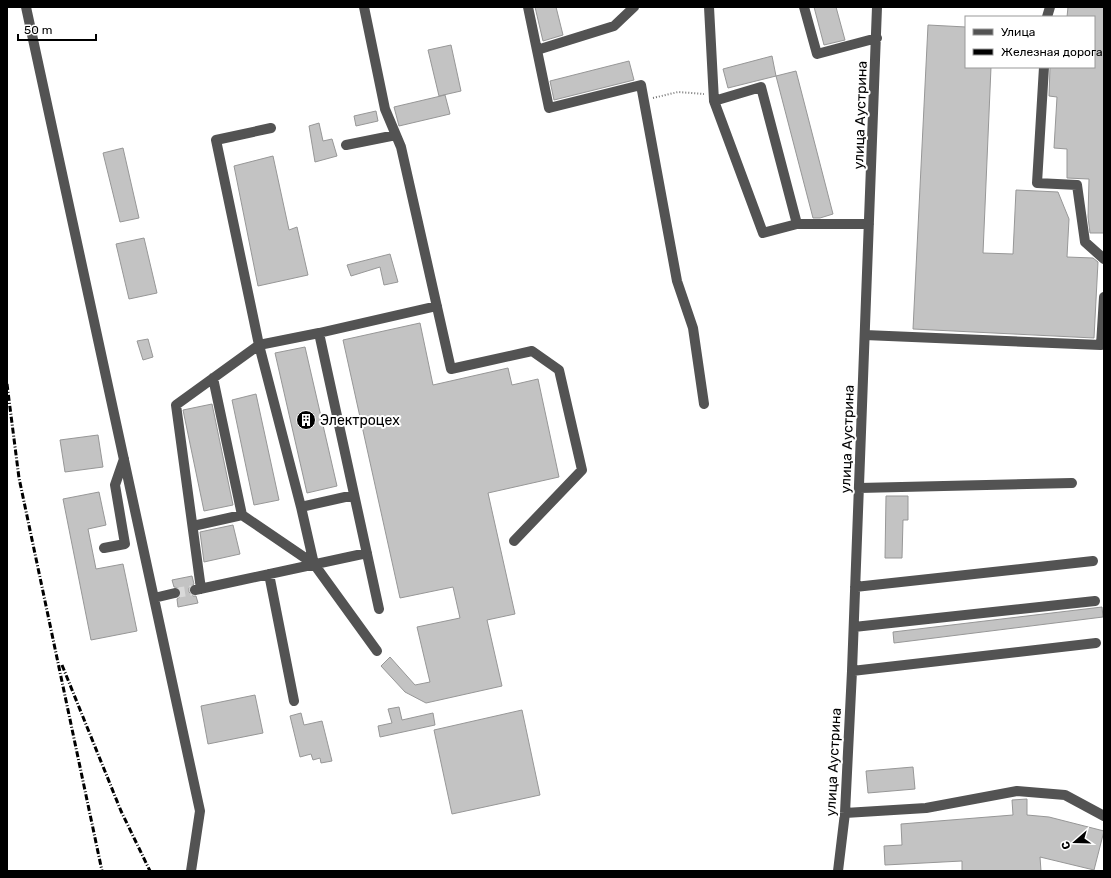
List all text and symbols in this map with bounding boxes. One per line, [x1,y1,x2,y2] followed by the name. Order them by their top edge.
[18,16,96,42] scale bar
[965,16,1095,68] legend
[24,23,52,37] text: 50 m
[1001,25,1035,39] text: Улица
[1001,45,1103,59] text: Железная дорога
[850,60,871,170] street label: улица Аустрина
[837,384,858,494] street label: улица Аустрина
[295,409,317,431] building icon: Электроцех
[320,412,400,429] place label: Электроцех
[822,707,845,817] street label: улица Аустрина
[1055,822,1095,862] north arrow
[1059,839,1074,851] text: С

